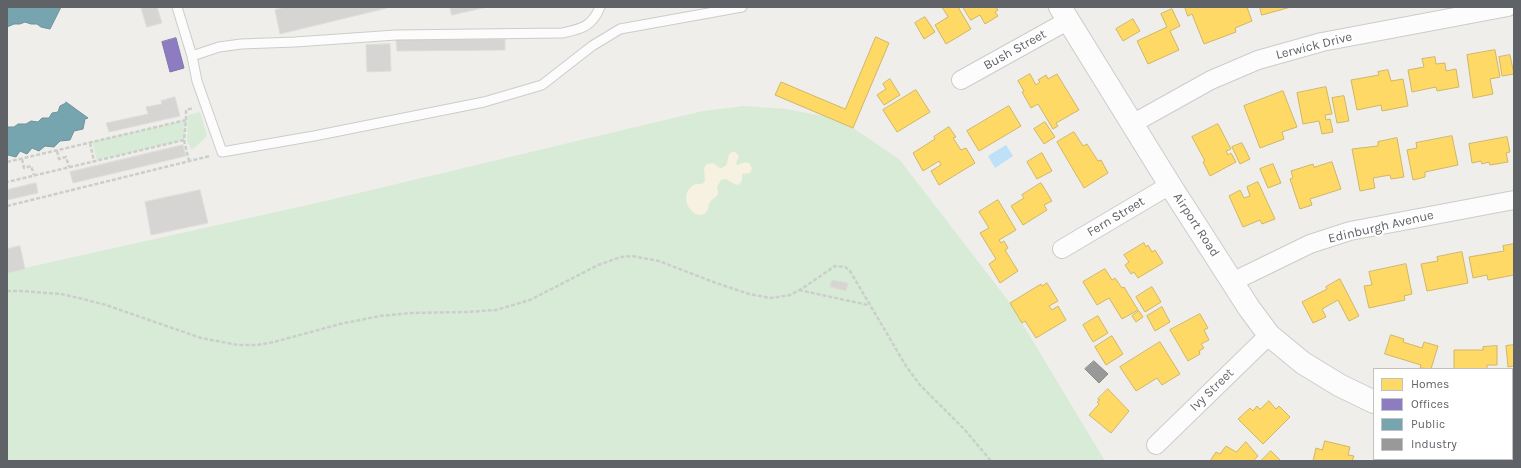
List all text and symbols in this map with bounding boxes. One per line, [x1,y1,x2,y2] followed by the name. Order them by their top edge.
[981,26,1049,74] street label: Bush Street
[1274,29,1354,63] street label: Lerwick Drive
[1169,190,1223,260] street label: Airport Road
[1084,194,1148,240] street label: Fern Street
[1327,207,1435,247] street label: Edinburgh Avenue
[1187,365,1237,415] street label: Ivy Street
[1373,368,1513,460] legend
[1411,377,1449,391] text: Homes
[1411,397,1449,411] text: Offices
[1411,417,1445,431] text: Public
[1411,437,1457,451] text: Industry

